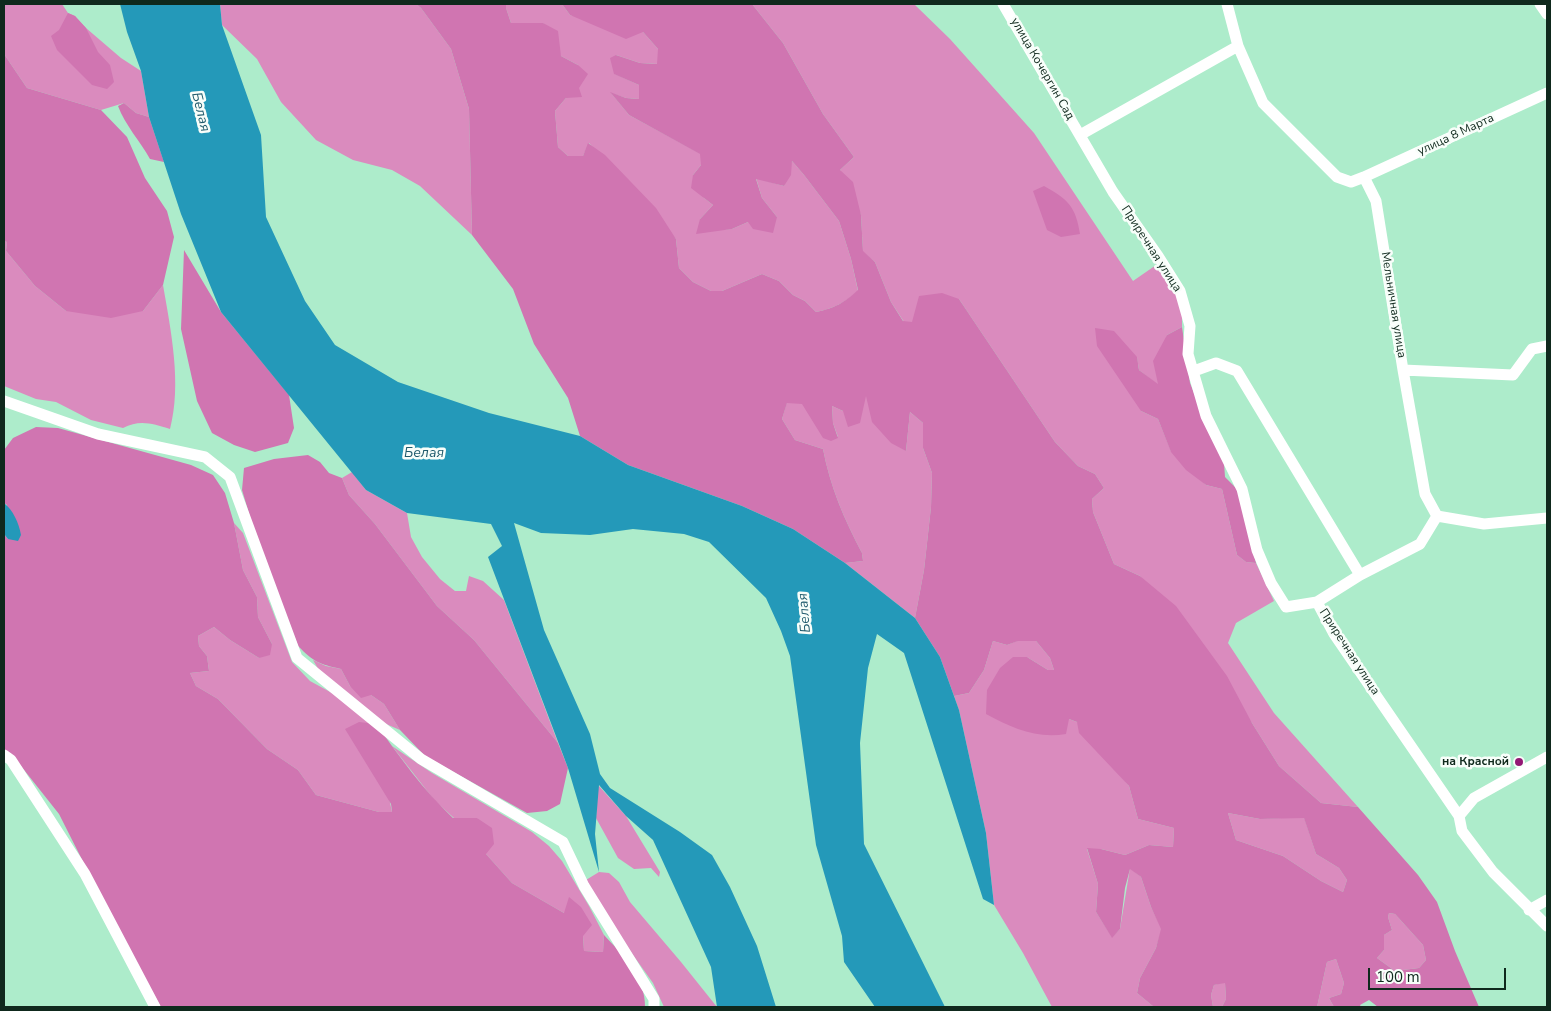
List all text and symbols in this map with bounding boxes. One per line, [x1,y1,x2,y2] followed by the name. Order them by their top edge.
[1007,16,1077,122] street label: улица Кочергин Сад
[187,91,213,133] water label: Белая
[1416,111,1496,159] street label: улица 8 Марта
[1118,203,1184,295] street label: Приречная улица
[1377,251,1409,359] street label: Мельничная улица
[404,446,444,462] water label: Белая
[795,592,815,634] water label: Белая
[1316,606,1382,698] street label: Приречная улица
[1442,755,1509,769] place label: на Красной
[1513,756,1525,768] marker: на Красной
[1371,958,1508,990] scale bar
[1376,967,1420,987] text: 100 m

